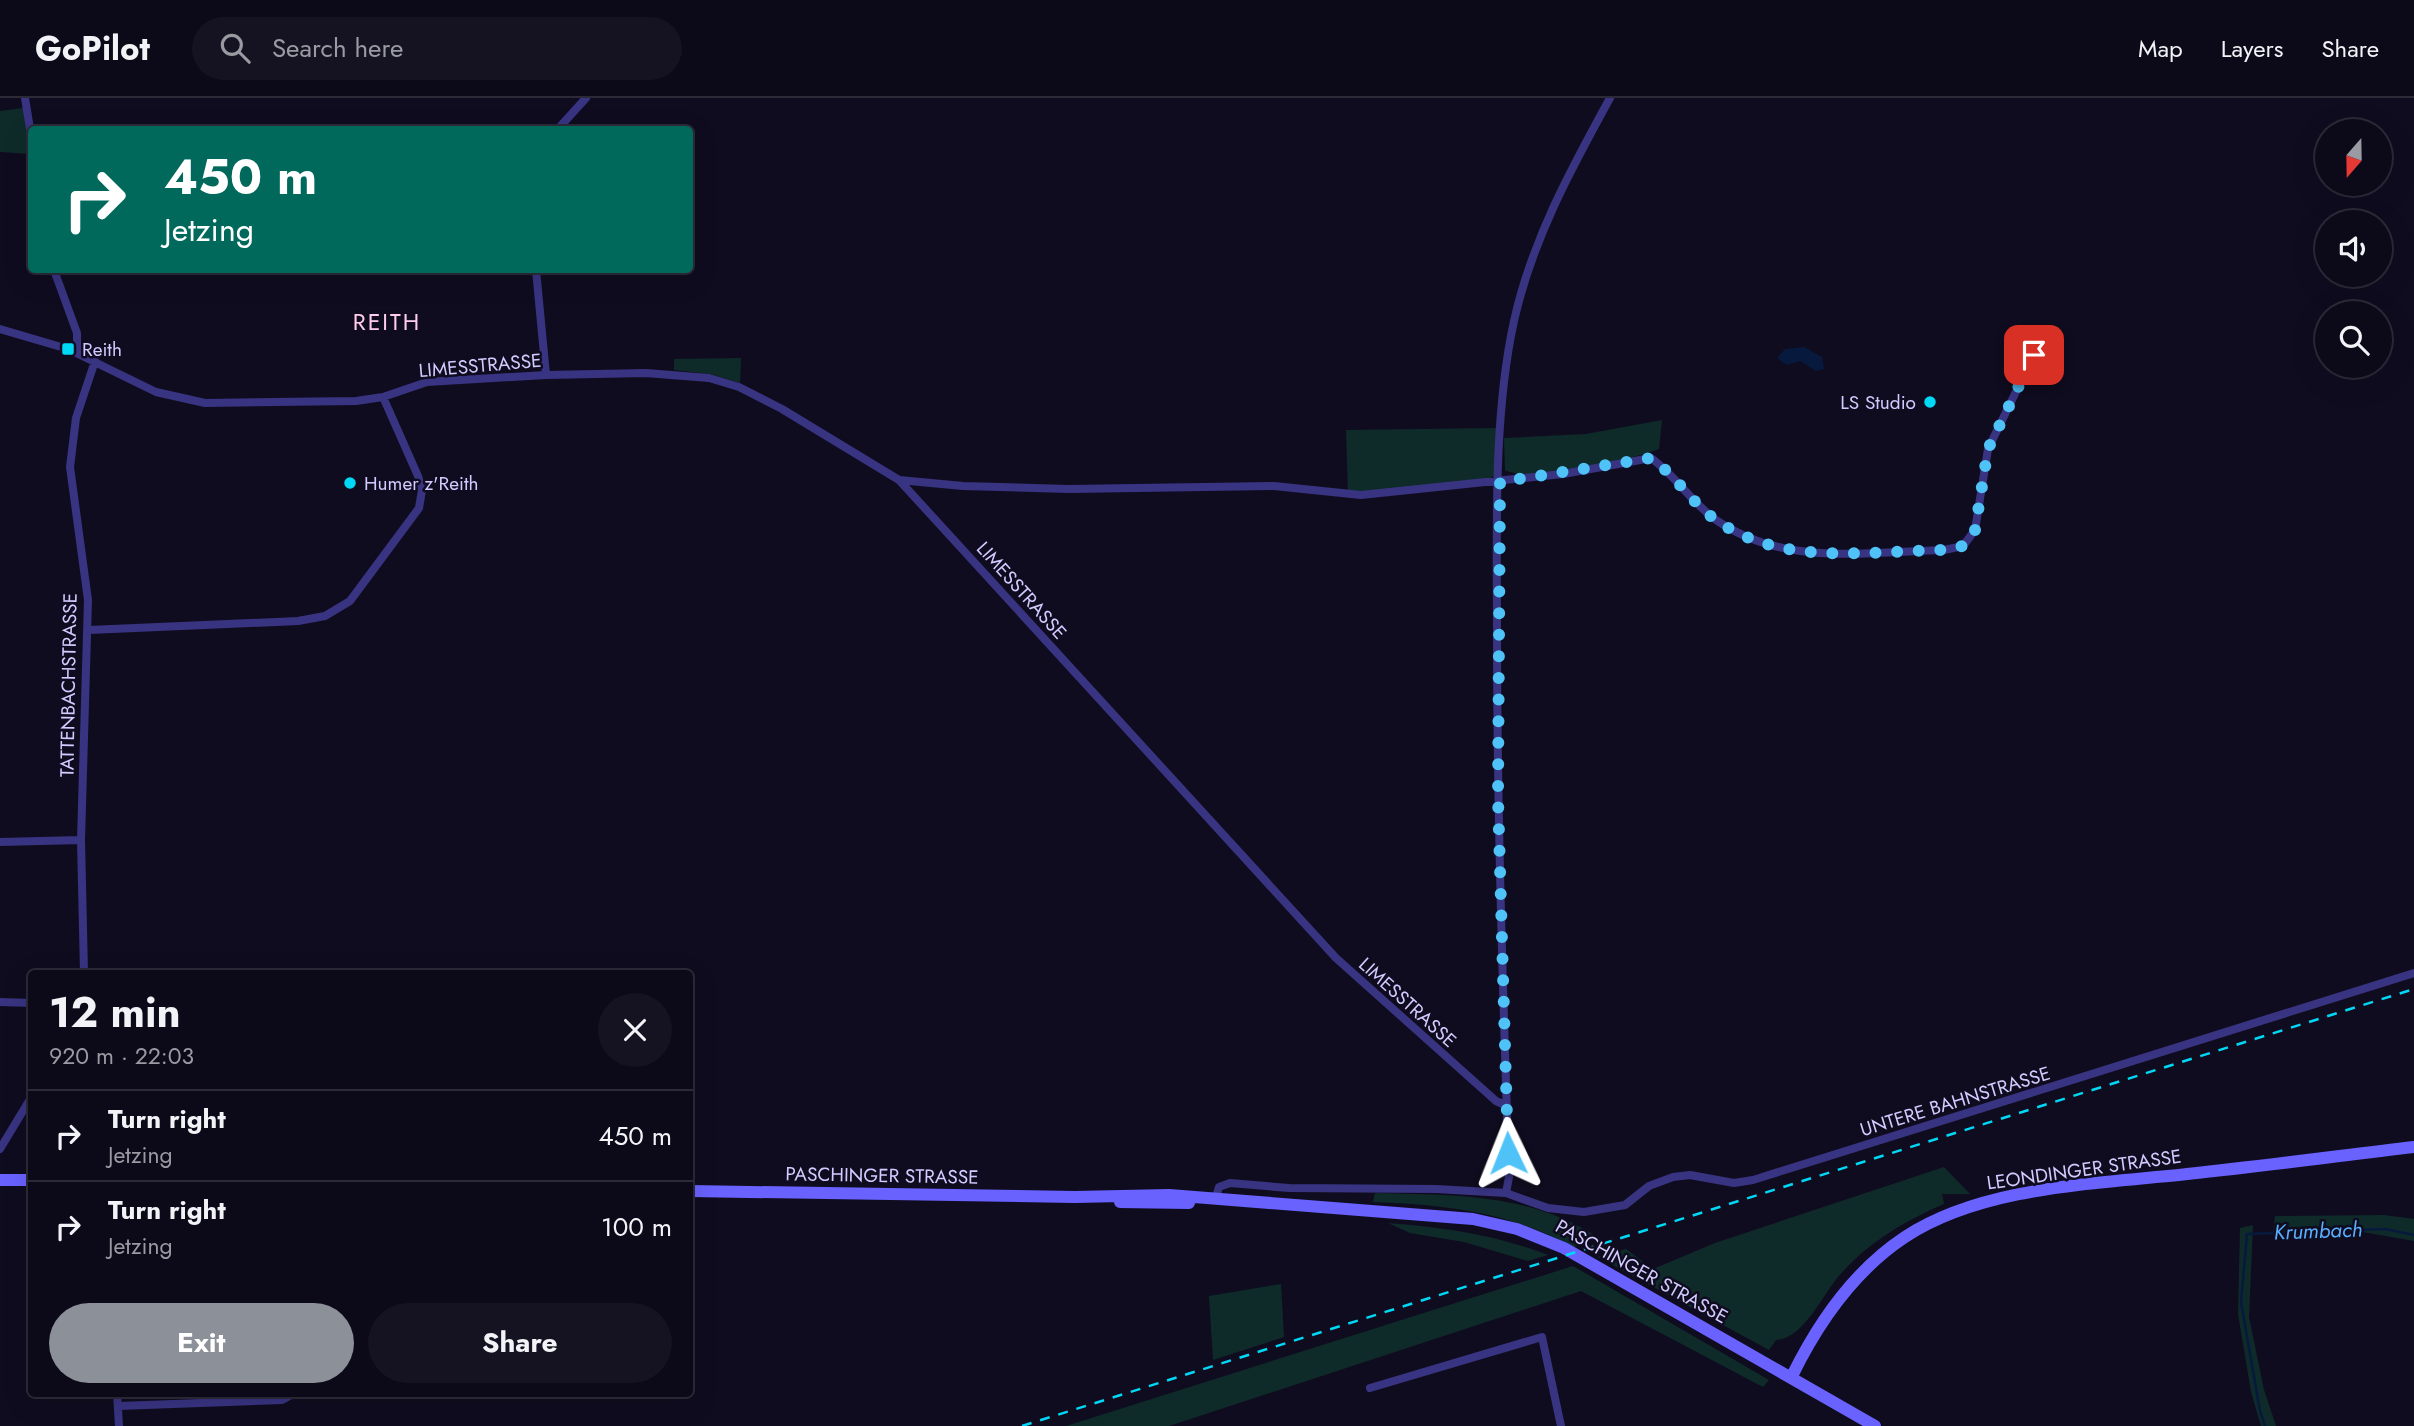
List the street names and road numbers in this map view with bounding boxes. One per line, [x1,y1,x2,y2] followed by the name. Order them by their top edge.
[418,347,543,384] street label: LIMESSTRASSE
[970,536,1073,645] street label: LIMESSTRASSE
[53,593,84,777] street label: TATTENBACHSTRASSE
[1353,951,1462,1054] street label: LIMESSTRASSE
[1857,1060,2054,1143] street label: UNTERE BAHNSTRASSE
[1985,1142,2183,1197] street label: LEONDINGER STRASSE
[785,1160,979,1191] street label: PASCHINGER STRASSE
[1551,1213,1733,1330] street label: PASCHINGER STRASSE

